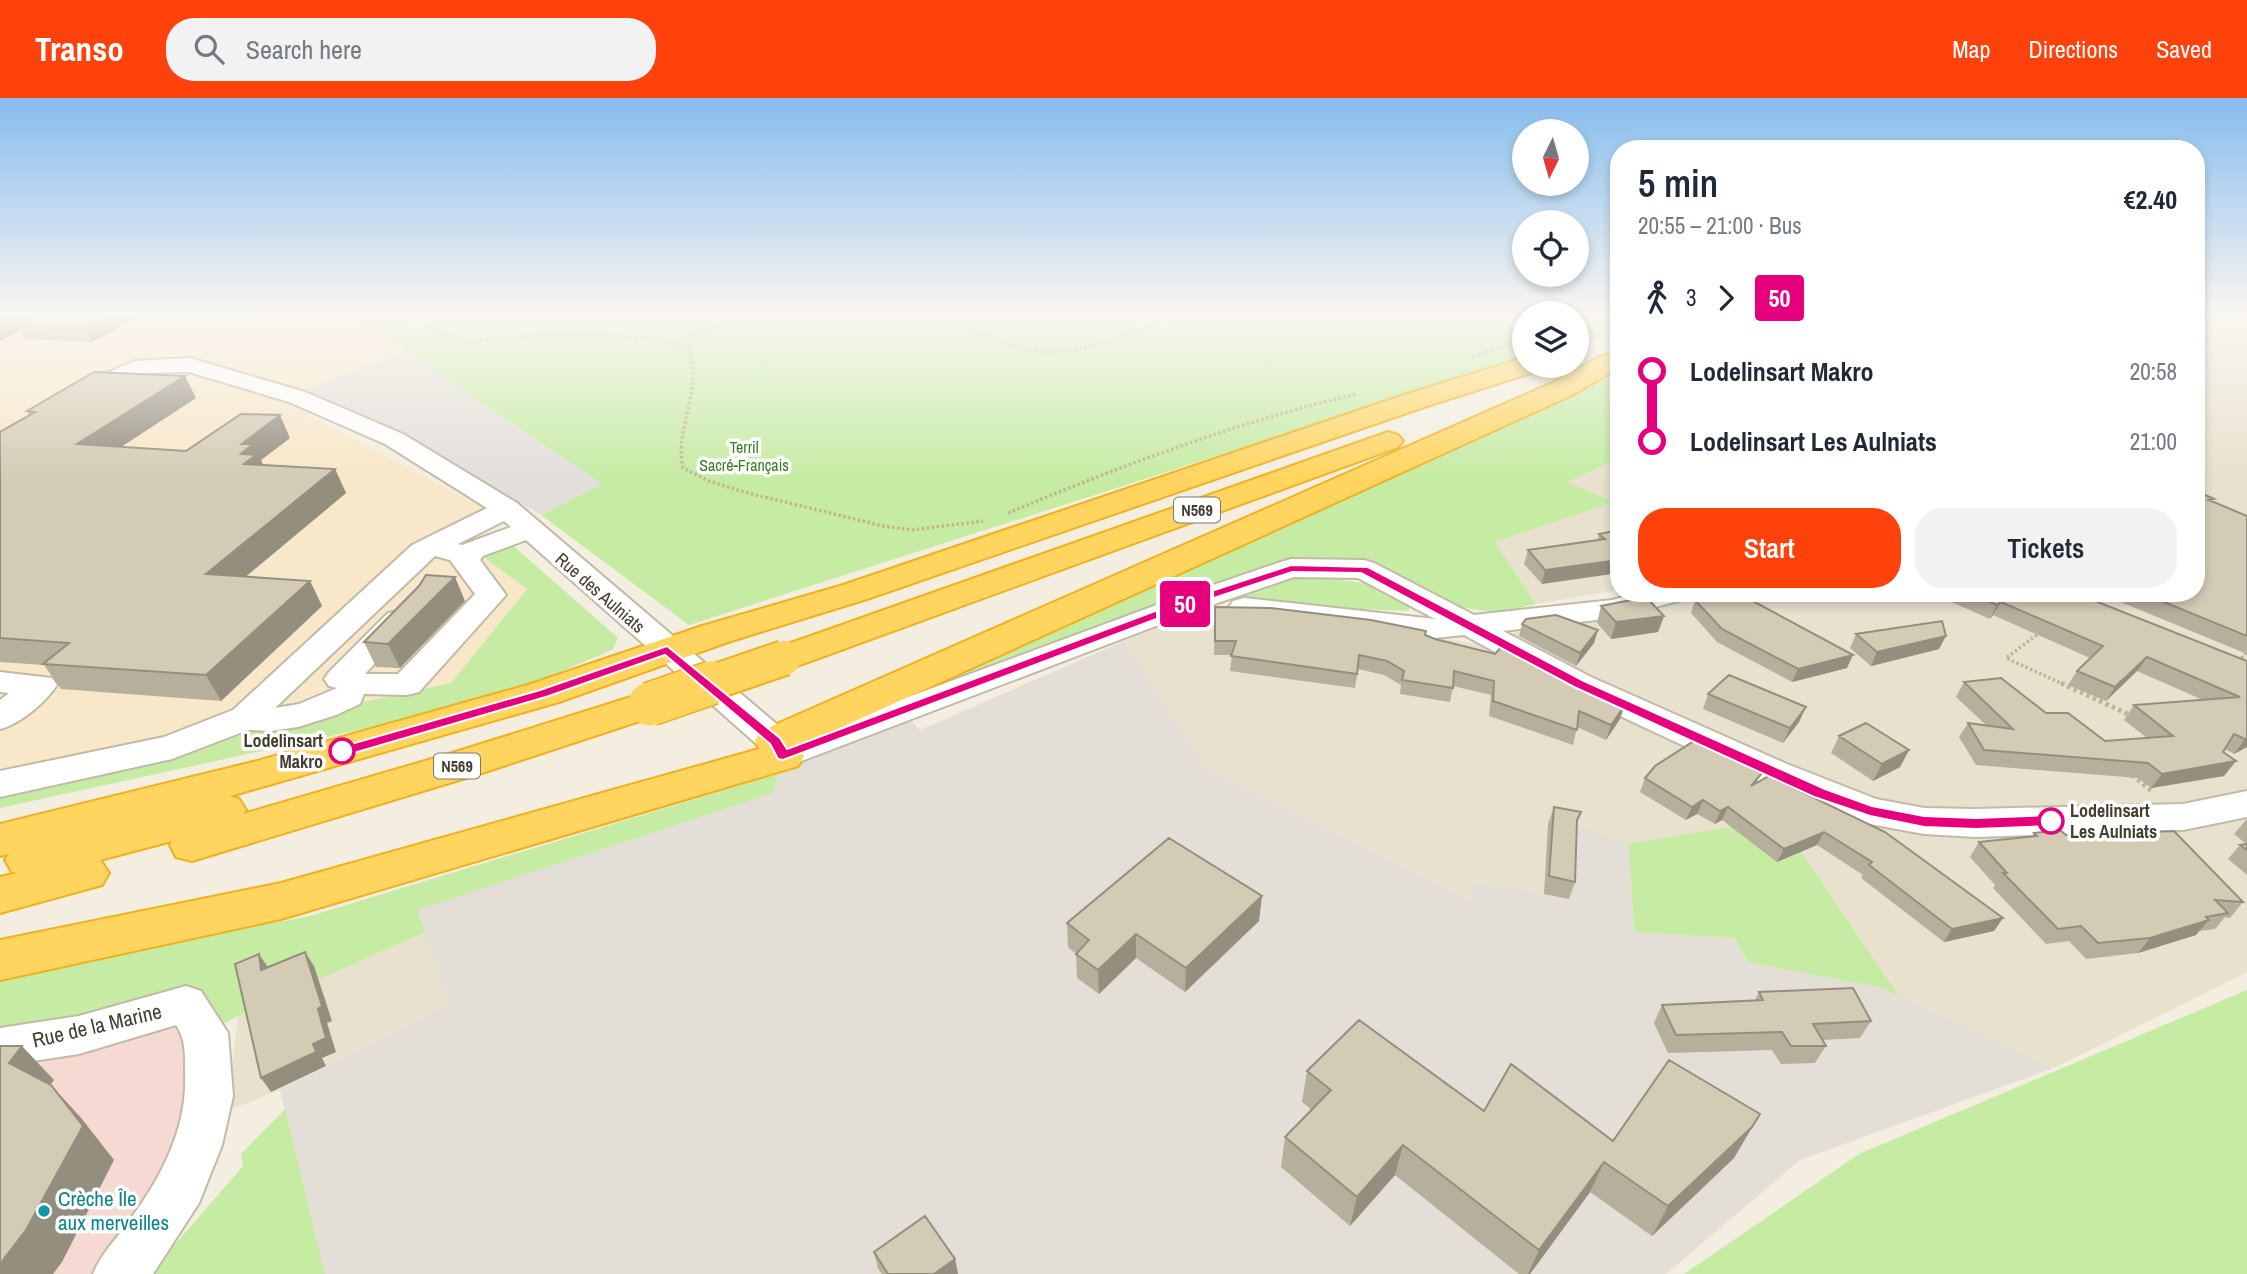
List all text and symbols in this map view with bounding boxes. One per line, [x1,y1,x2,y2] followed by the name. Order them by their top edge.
[166,18,656,81] search box
[35,27,124,71] text: Transo
[190,30,228,68] icon: search
[246,32,362,67] text: Search here
[1952,33,1990,65] text: Map
[2028,33,2118,65] text: Directions
[2156,33,2212,65] text: Saved
[1512,119,1589,196] north arrow
[1512,119,1589,378] map controls
[1638,158,1718,209] text: 5 min
[2124,182,2177,217] text: €2.40
[1512,210,1589,287] button: locate
[1638,210,1802,241] text: 20:55 – 21:00 · Bus
[1638,279,1676,317] icon: walk
[1707,279,1745,317] icon: forward
[1686,282,1697,313] text: 3
[1769,282,1790,314] text: 50
[1512,301,1589,378] button: layers
[1690,354,1874,389] text: Lodelinsart Makro
[2130,356,2177,387] text: 20:58
[1690,424,1937,459] text: Lodelinsart Les Aulniats
[2130,426,2177,457] text: 21:00
[699,436,789,476] park label: Terril Sacré-Français
[1174,498,1220,522] road number: N569
[1638,508,1901,588] button: Start
[1915,508,2177,588] button: Tickets
[550,547,651,639] street label: Rue des Aulniats
[1154,581,1216,627] line badge: 50
[1174,588,1196,620] text: 50
[243,728,323,774] place label: Lodelinsart Makro
[329,738,355,764] marker: Lodelinsart Makro
[434,754,480,778] road number: N569
[2070,798,2157,844] place label: Lodelinsart Les Aulniats
[2038,808,2064,834] marker: Lodelinsart Les Aulniats
[29,997,165,1054] street label: Rue de la Marine
[58,1184,169,1237] place label: Crèche Île aux merveilles
[36,1203,52,1219] marker: Crèche Île aux merveilles

